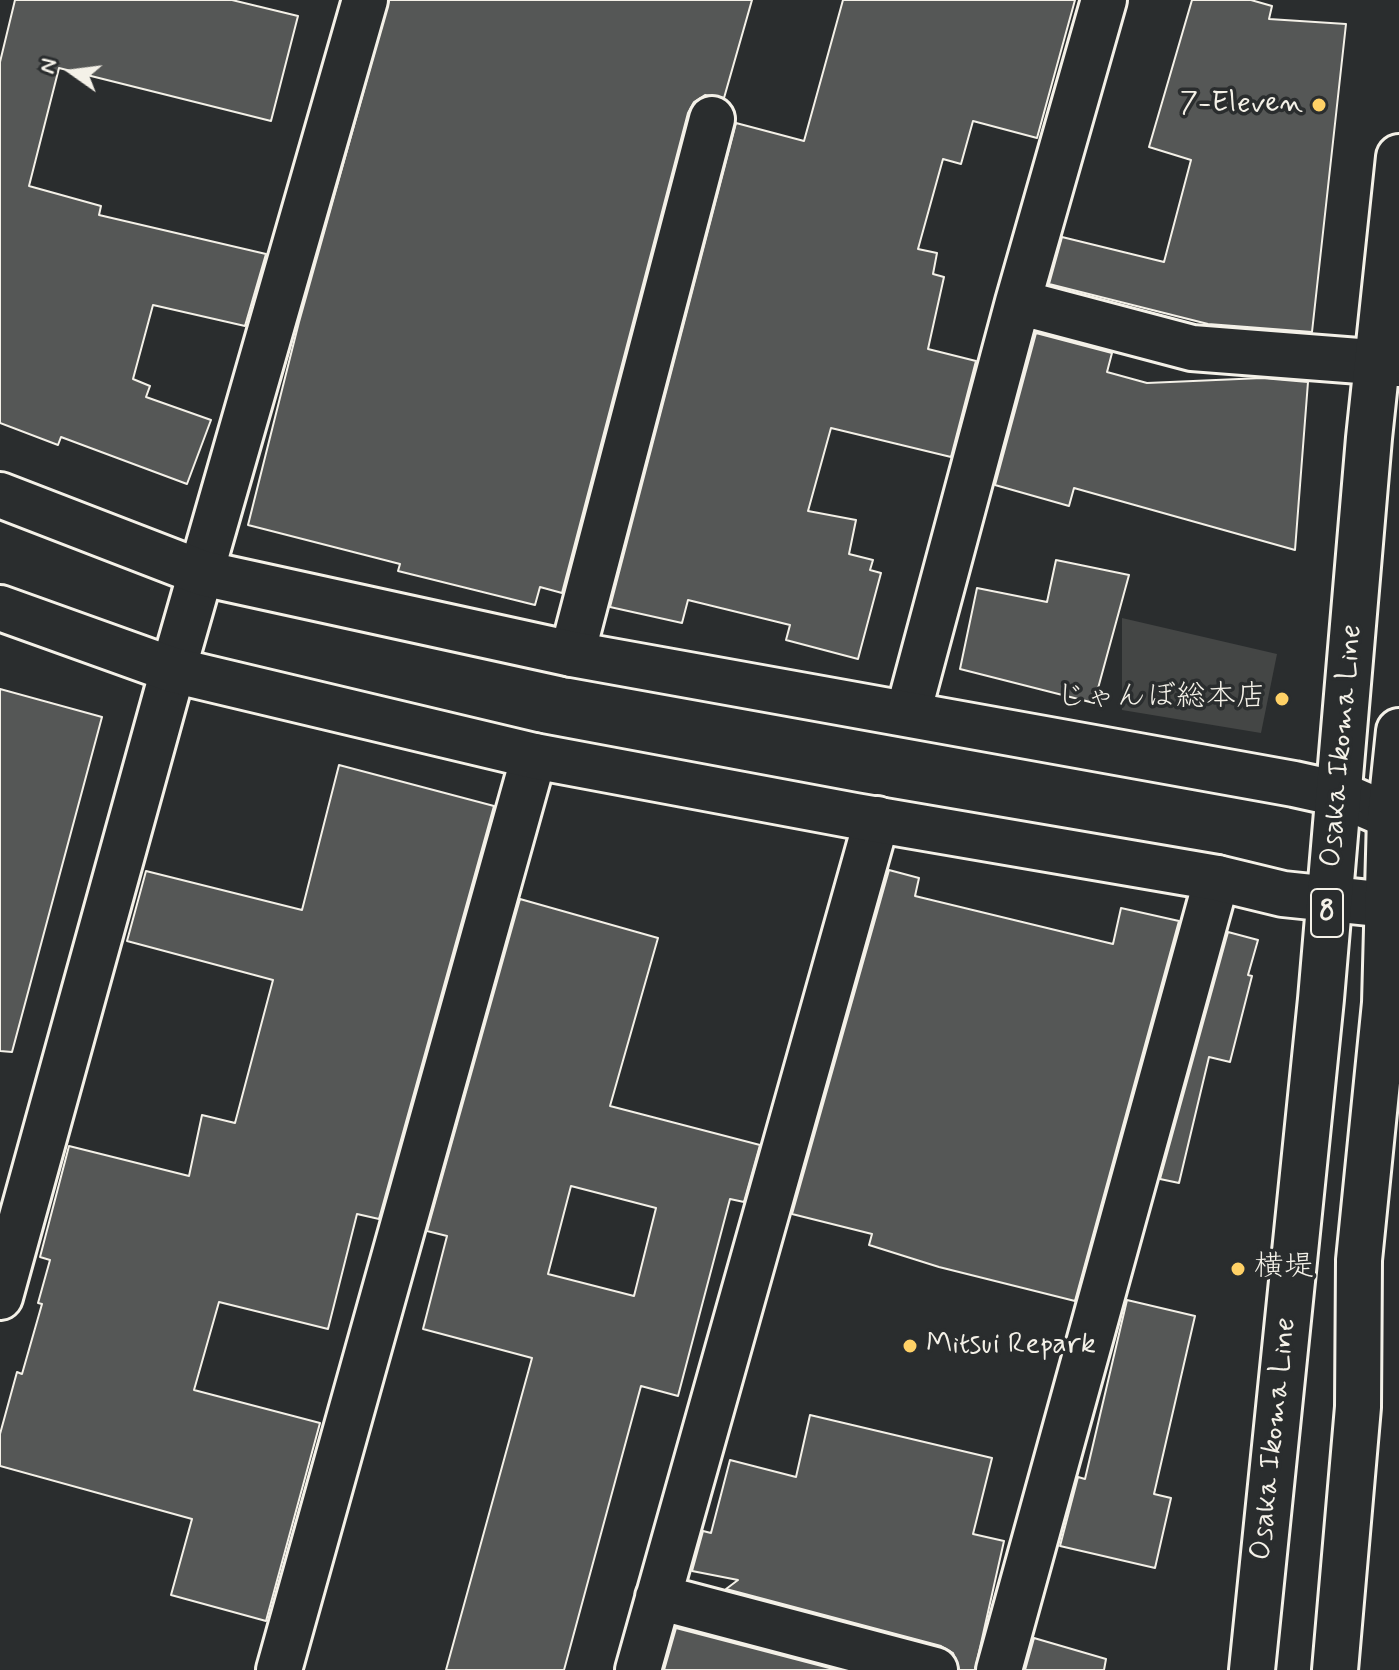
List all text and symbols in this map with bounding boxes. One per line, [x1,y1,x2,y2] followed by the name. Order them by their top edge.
[32,32,112,112] north arrow
[33,56,64,77] text: N
[1180,87,1303,123] place label: 7-Eleven
[1310,96,1328,114] marker: 7-Eleven
[1314,623,1372,869] street label: Osaka Ikoma Line
[1056,681,1266,717] place label: じゃんぼ総本店
[1273,690,1291,708] marker: じゃんぼ総本店
[1311,889,1343,937] road number: 8
[1254,1251,1314,1287] place label: 横堤
[1229,1260,1247,1278] marker: 横堤
[1244,1316,1306,1562] street label: Osaka Ikoma Line
[926,1328,1096,1364] place label: Mitsui Repark
[901,1337,919,1355] marker: Mitsui Repark

